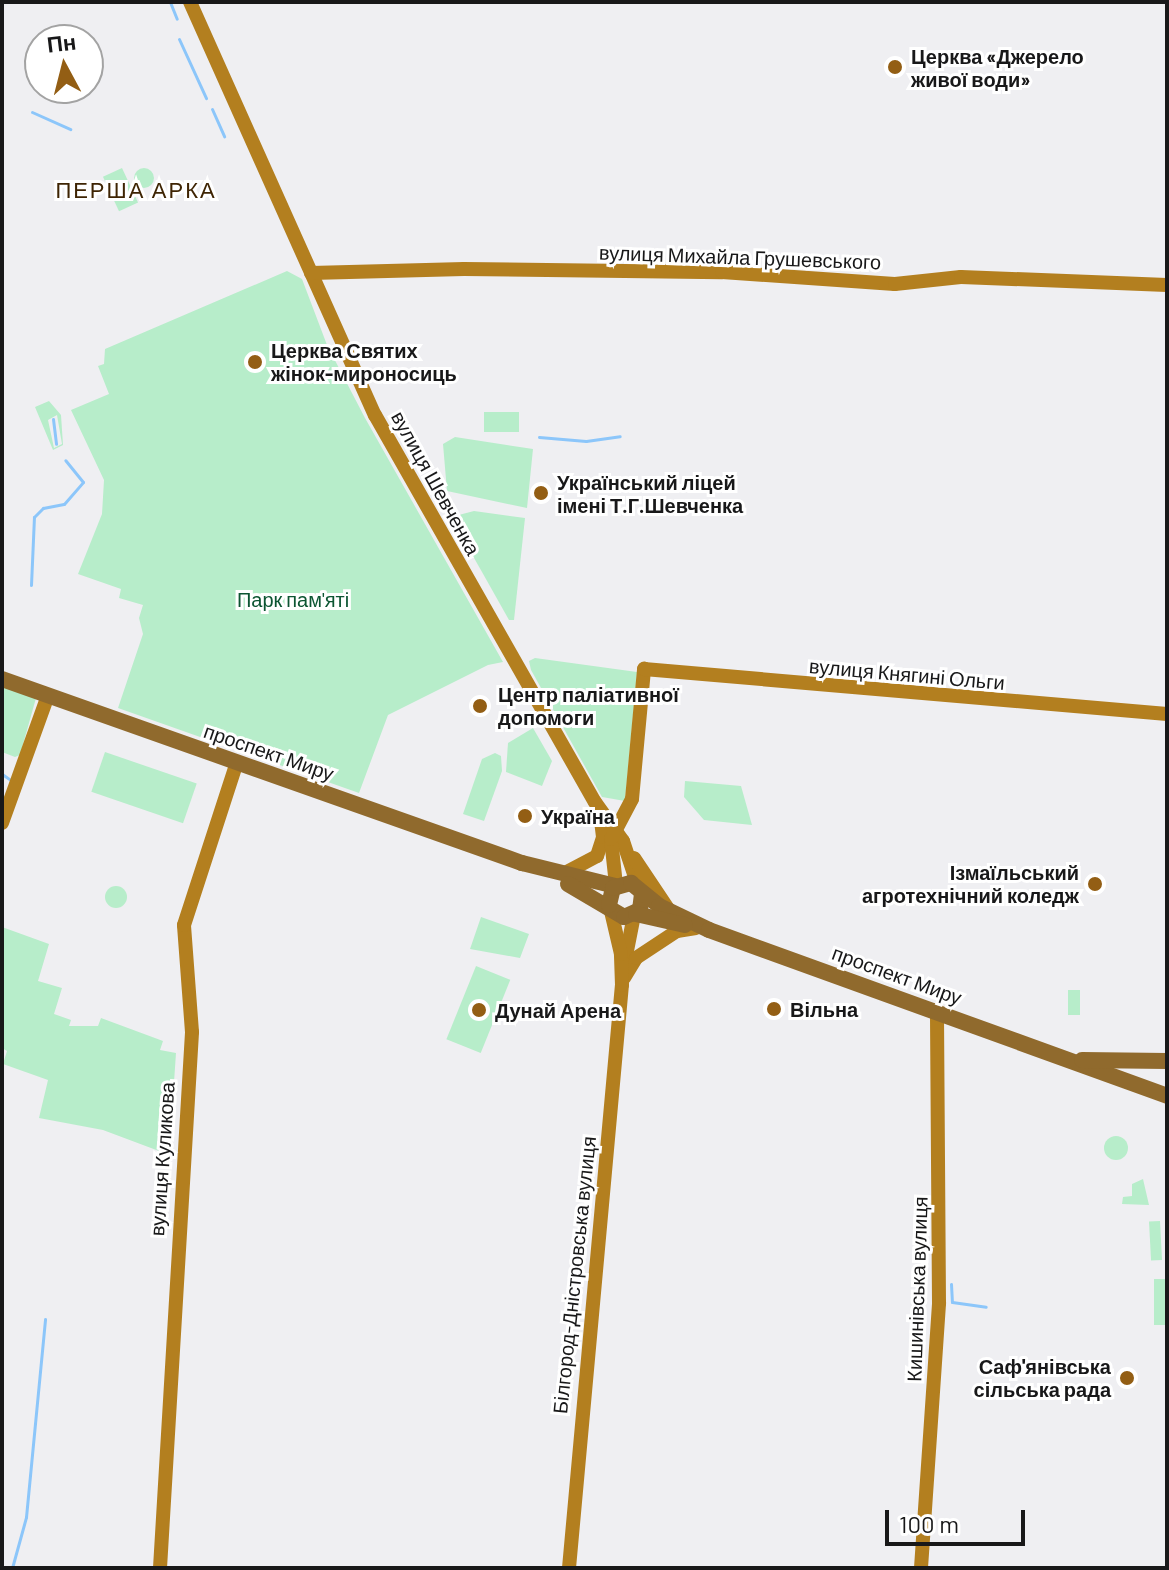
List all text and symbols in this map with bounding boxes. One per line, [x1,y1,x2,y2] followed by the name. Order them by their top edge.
[24,24,104,104] north arrow
[45,27,77,57] text: Пн
[911,44,1084,91] place label: Церква «Джерело живої води»
[886,58,904,76] marker: Церква «Джерело живої води»
[55,177,217,203] district label: ПЕРША АРКА
[599,240,881,274] street label: вулиця Михайла Грушевського
[271,338,457,385] place label: Церква Святих жінок-мироносиць
[246,353,264,371] marker: Церква Святих жінок-мироносиць
[386,407,486,559] street label: вулиця Шевченка
[557,470,743,517] place label: Український ліцей імені Т.Г.Шевченка
[532,484,550,502] marker: Український ліцей імені Т.Г.Шевченка
[237,587,349,611] park label: Парк пам'яті
[808,653,1006,695] street label: вулиця Княгині Ольги
[498,682,679,729] place label: Центр паліативної допомоги
[469,695,491,717] marker: Центр паліативної допомоги
[201,719,337,785] street label: проспект Миру
[541,804,615,828] place label: Україна
[516,807,534,825] marker: Україна
[862,860,1079,907] place label: Ізмаїльський агротехнічний коледж
[1086,875,1104,893] marker: Ізмаїльський агротехнічний коледж
[829,940,965,1010] street label: проспект Миру
[790,997,858,1021] place label: Вільна
[495,998,621,1022] place label: Дунай Арена
[765,1000,783,1018] marker: Вільна
[470,1001,488,1019] marker: Дунай Арена
[145,1081,179,1237] street label: вулиця Куликова
[547,1135,601,1415] street label: Білгород-Дністровська вулиця
[902,1196,932,1382] street label: Кишинівська вулиця
[974,1354,1111,1401] place label: Саф'янівська сільська рада
[1118,1369,1136,1387] marker: Саф'янівська сільська рада
[889,1494,1029,1544] scale bar
[899,1509,959,1538] text: 100 m

